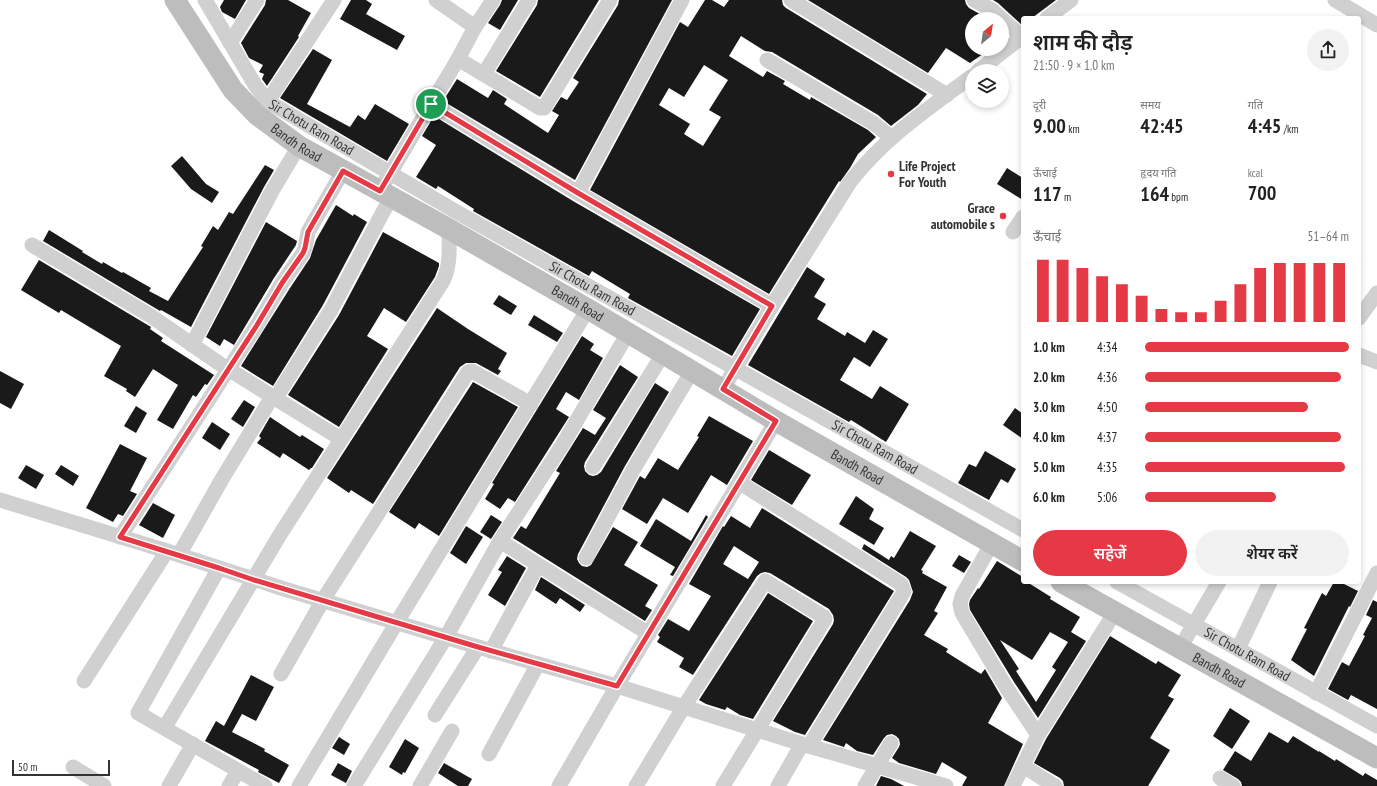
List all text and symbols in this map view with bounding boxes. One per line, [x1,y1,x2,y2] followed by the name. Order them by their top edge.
[965,12,1009,56] north arrow
[965,12,1009,108] map controls
[1033,28,1133,56] text: शाम की दौड़
[1307,29,1349,71] button: share
[1033,57,1114,74] text: 21:50 · 9 × 1.0 km
[965,64,1009,108] button: layers
[414,87,448,121] pin
[420,93,442,115] icon: arrive
[266,95,357,159] street label: Sir Chotu Ram Road
[1033,98,1046,112] text: दूरी
[1140,98,1161,112] text: समय
[1248,98,1263,112] text: गति
[1033,113,1066,139] text: 9.00
[1140,113,1184,139] text: 42:45
[1248,113,1281,139] text: 4:45
[267,119,325,166] street label: Bandh Road
[1066,122,1080,136] text: km
[1281,122,1298,136] text: /km
[899,157,956,191] place label: Life Project For Youth
[1033,166,1057,180] text: ऊँचाई
[1140,166,1176,180] text: हृदय गति
[1248,166,1263,180] text: kcal
[886,169,896,179] marker: Life Project For Youth
[1248,180,1276,206] text: 700
[1033,181,1062,207] text: 117
[1140,181,1169,207] text: 164
[1062,190,1071,204] text: m
[1169,190,1188,204] text: bpm
[931,199,995,233] place label: Grace automobile s
[998,211,1008,221] marker: Grace automobile s
[1033,228,1061,245] text: ऊँचाई
[1307,228,1349,245] text: 51–64 m
[546,257,639,320] street label: Sir Chotu Ram Road
[548,281,607,325] street label: Bandh Road
[1033,339,1065,356] text: 1.0 km
[1097,339,1117,356] text: 4:34
[1033,369,1065,386] text: 2.0 km
[1097,369,1117,386] text: 4:36
[1033,399,1065,416] text: 3.0 km
[1097,399,1117,416] text: 4:50
[829,416,921,478] street label: Sir Chotu Ram Road
[1033,429,1065,446] text: 4.0 km
[1097,429,1117,446] text: 4:37
[828,445,887,489] street label: Bandh Road
[1033,459,1065,476] text: 5.0 km
[1097,459,1117,476] text: 4:35
[1033,489,1065,506] text: 6.0 km
[1097,489,1117,506] text: 5:06
[1033,530,1187,576] button: सहेजें
[1195,530,1349,576] button: शेयर करें
[1201,623,1294,685] street label: Sir Chotu Ram Road
[1190,648,1249,692] street label: Bandh Road
[12,758,110,777] scale bar
[18,760,37,774] text: 50 m

